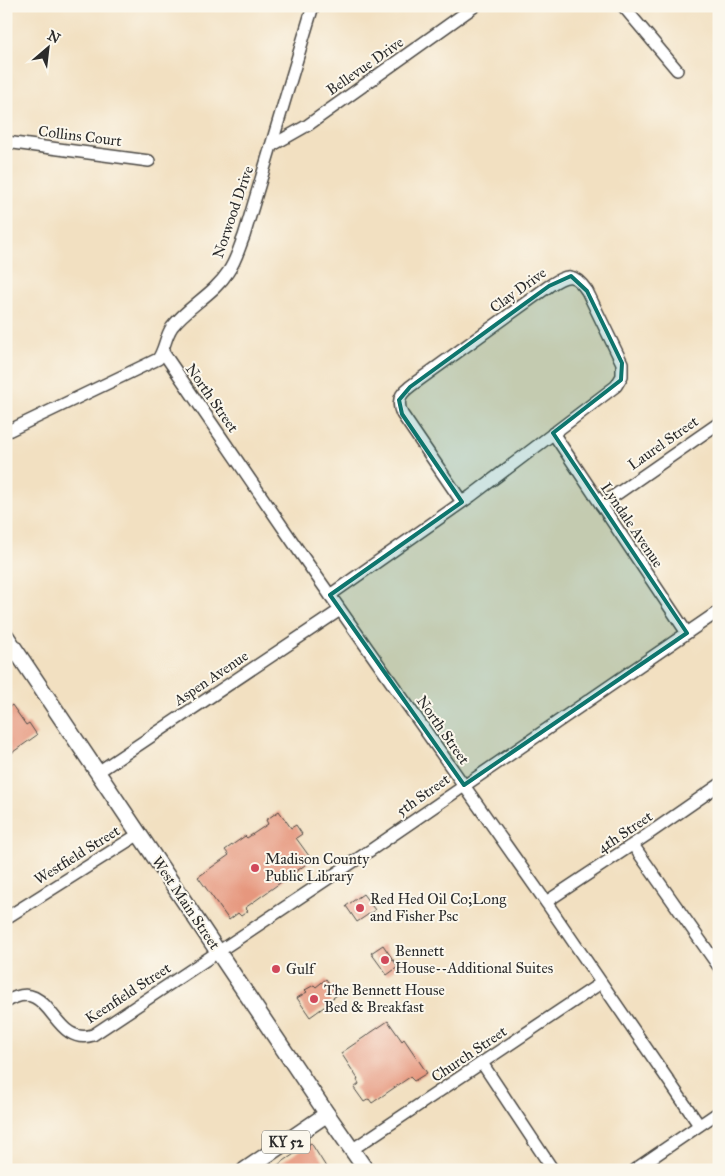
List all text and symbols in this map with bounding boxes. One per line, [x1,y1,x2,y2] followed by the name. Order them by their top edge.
[22,22,72,72] north arrow
[45,27,63,47] text: N
[323,33,407,99] street label: Bellevue Drive
[37,122,123,150] street label: Collins Court
[209,164,257,260] street label: Norwood Drive
[486,264,550,316] street label: Clay Drive
[182,360,243,436] street label: North Street
[624,412,702,474] street label: Laurel Street
[597,479,667,571] street label: Lyndale Avenue
[170,647,252,710] street label: Aspen Avenue
[413,692,474,768] street label: North Street
[393,770,454,820] street label: 5th Street
[594,807,657,857] street label: 4th Street
[31,821,124,889] street label: Westfield Street
[265,850,370,885] place label: Madison County Public Library
[148,853,224,954] street label: West Main Street
[249,862,261,874] marker: Madison County Public Library
[370,890,507,925] place label: Red Hed Oil Co;Long and Fisher Psc
[354,902,366,914] marker: Red Hed Oil Co;Long and Fisher Psc
[395,942,553,977] place label: Bennett House--Additional Suites
[379,954,391,966] marker: Bennett House--Additional Suites
[82,958,175,1027] street label: Keenfield Street
[286,960,317,978] place label: Gulf
[270,963,282,975] marker: Gulf
[324,981,445,1016] place label: The Bennett House Bed & Breakfast
[308,993,320,1005] marker: The Bennett House Bed & Breakfast
[428,1022,511,1086] street label: Church Street
[262,1130,310,1154] road number: KY 52

